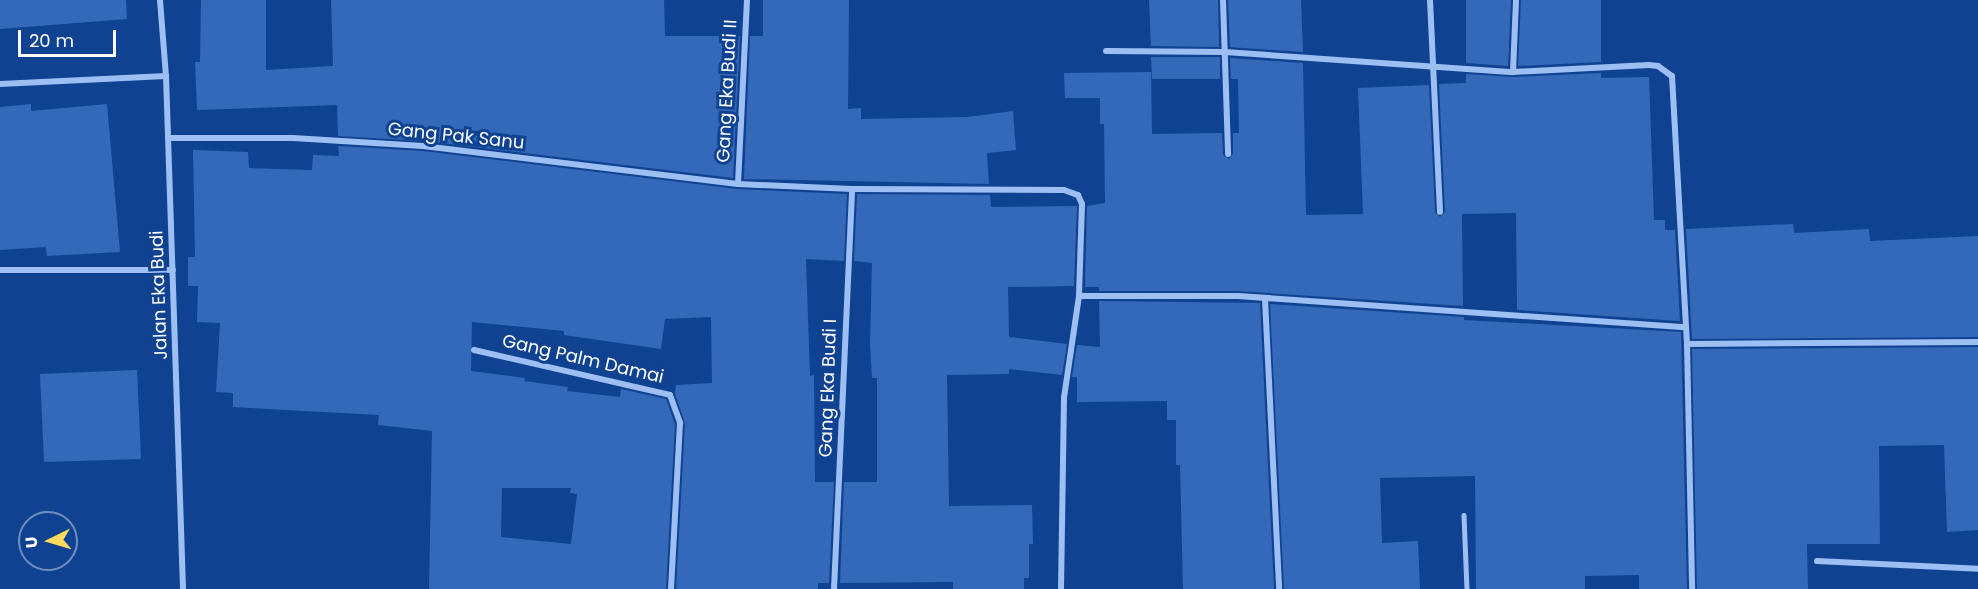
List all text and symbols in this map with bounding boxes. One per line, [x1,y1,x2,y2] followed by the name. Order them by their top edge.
[21,18,118,56] scale bar
[712,19,742,163] street label: Gang Eka Budi II
[29,28,74,53] text: 20 m
[387,118,525,154] street label: Gang Pak Sanu
[146,230,172,360] street label: Jalan Eka Budi
[815,318,841,458] street label: Gang Eka Budi I
[500,330,666,388] street label: Gang Palm Damai
[18,511,78,571] north arrow
[20,536,44,549] text: U

